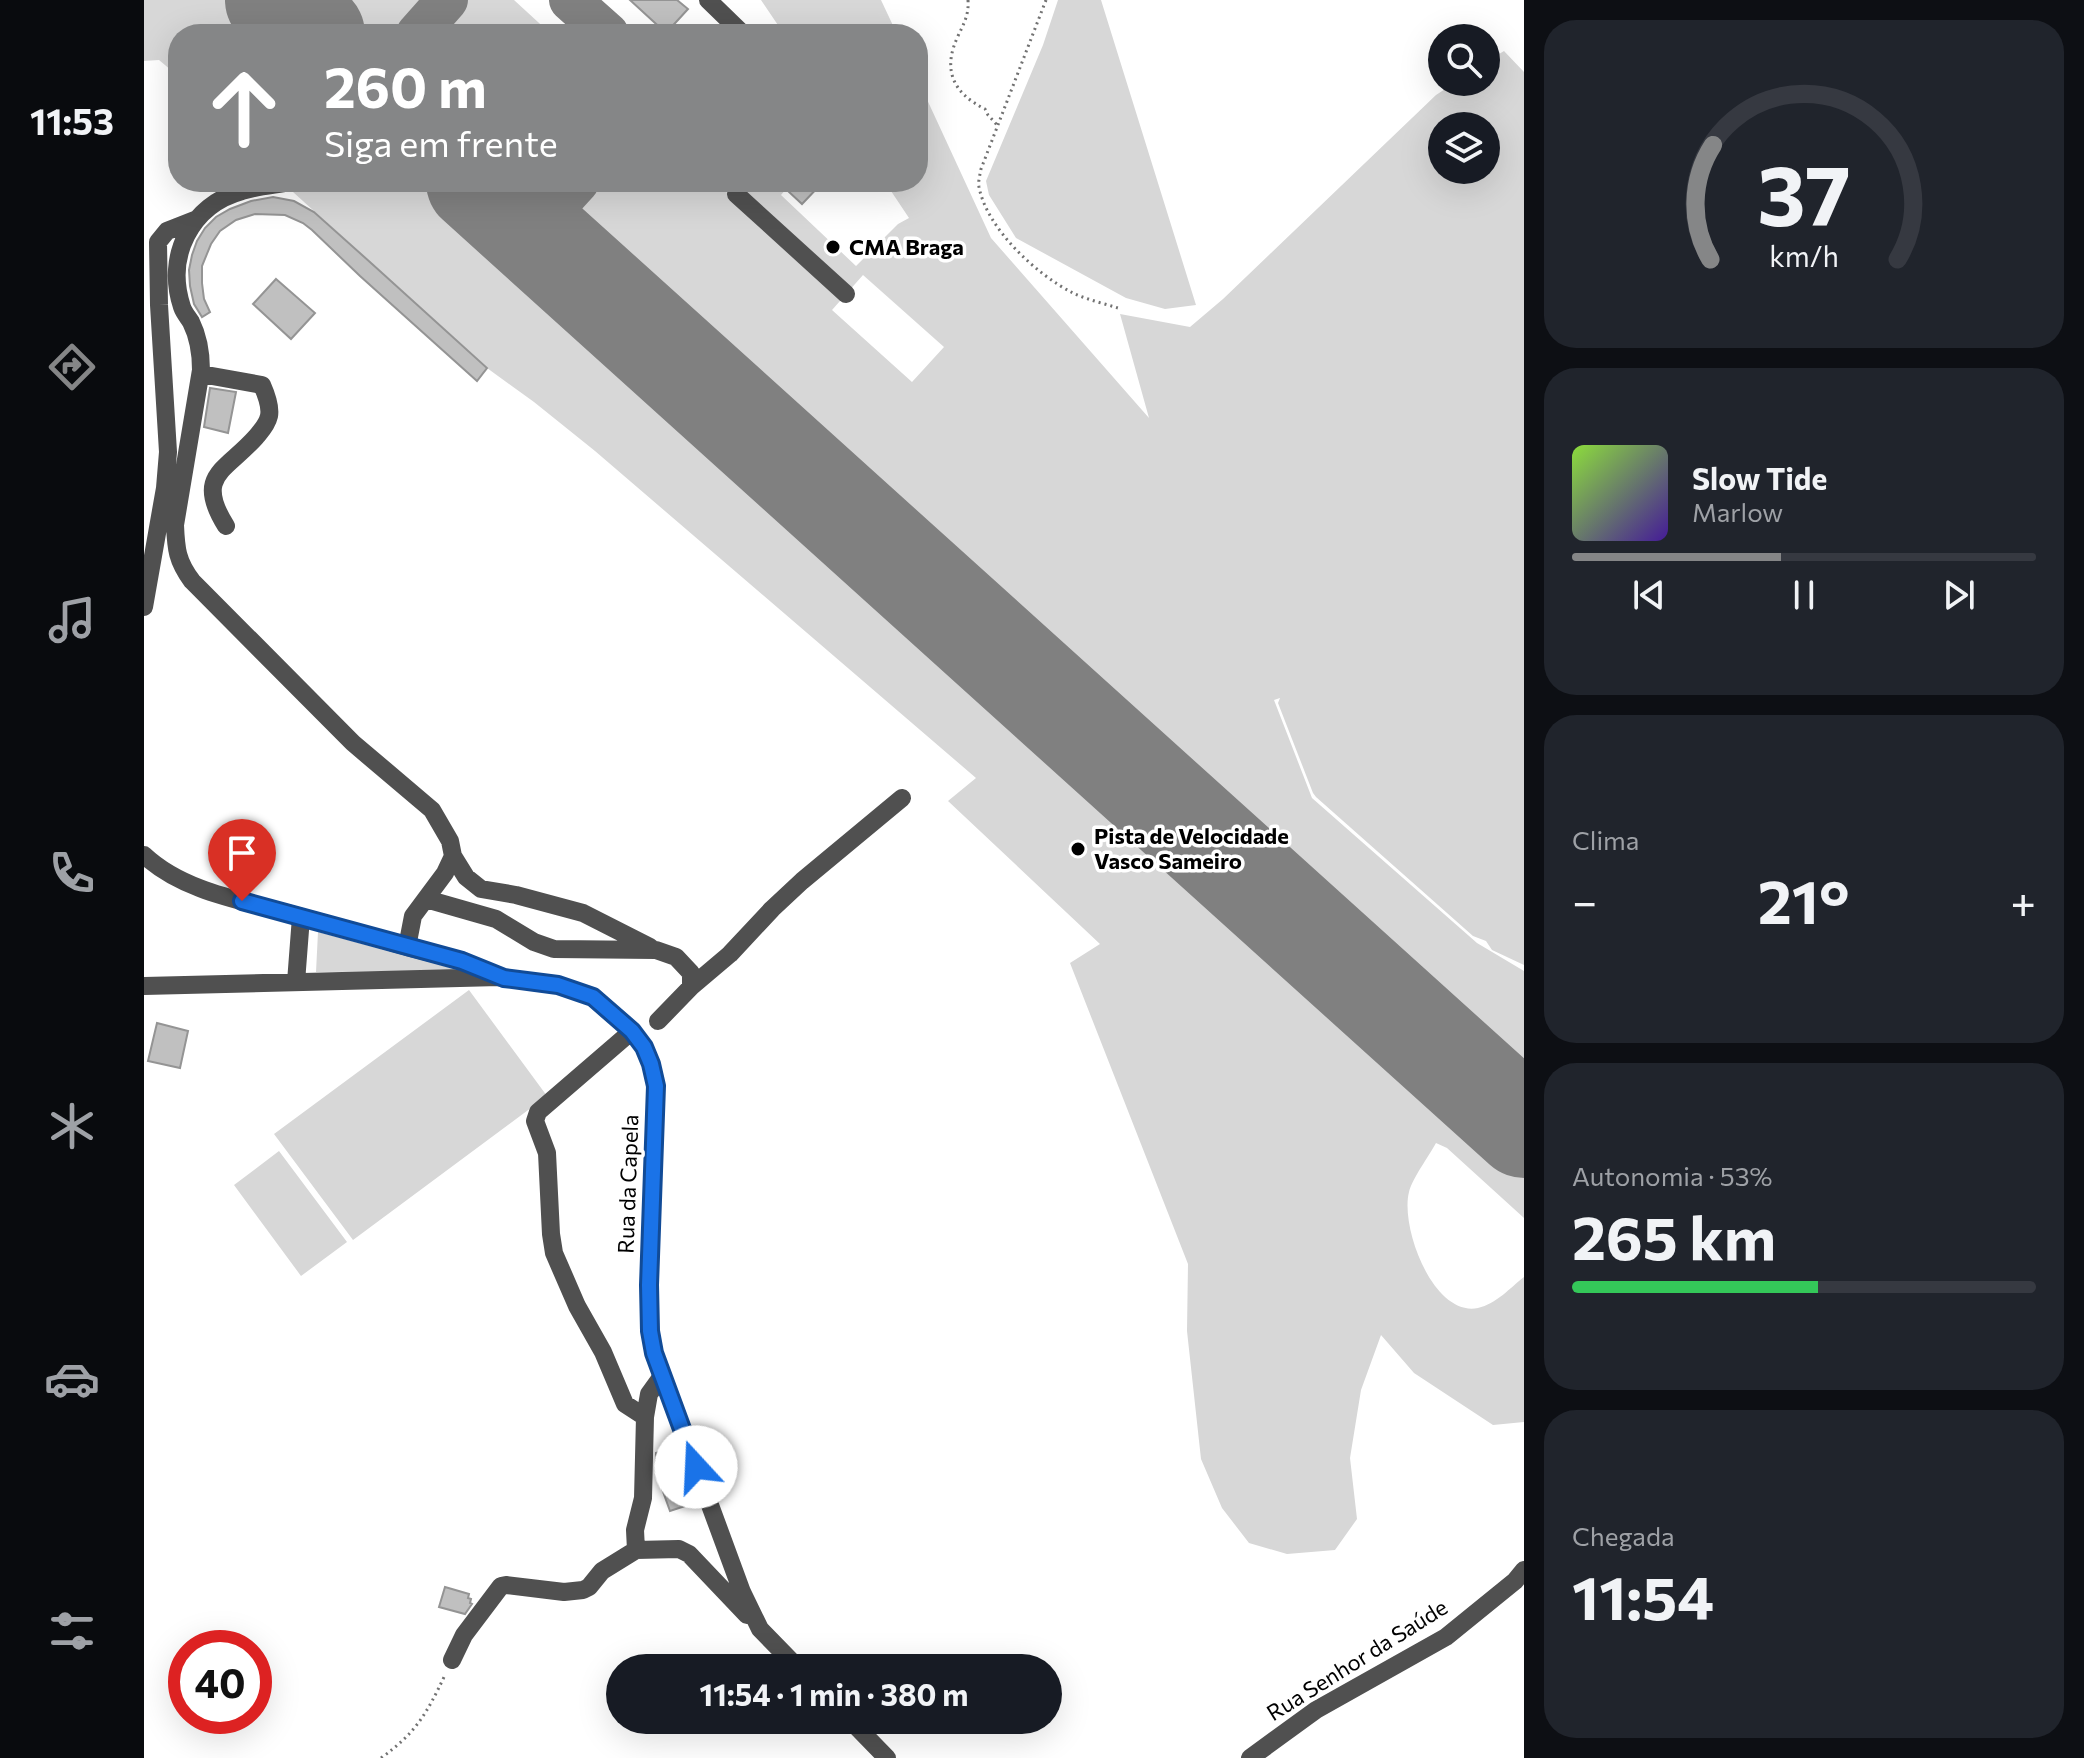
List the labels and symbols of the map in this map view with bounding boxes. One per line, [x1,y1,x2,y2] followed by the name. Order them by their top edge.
[849,233,964,260] place label: CMA Braga
[824,238,842,256] marker: CMA Braga
[208,819,276,901] pin
[1094,822,1289,874] place label: Pista de Velocidade Vasco Sameiro
[1069,840,1087,858] marker: Pista de Velocidade Vasco Sameiro
[612,1114,643,1254] street label: Rua da Capela
[654,1425,738,1509] position arrow
[1261,1593,1452,1726] street label: Rua Senhor da Saúde
[168,1630,272,1734] speed limit sign: 40

